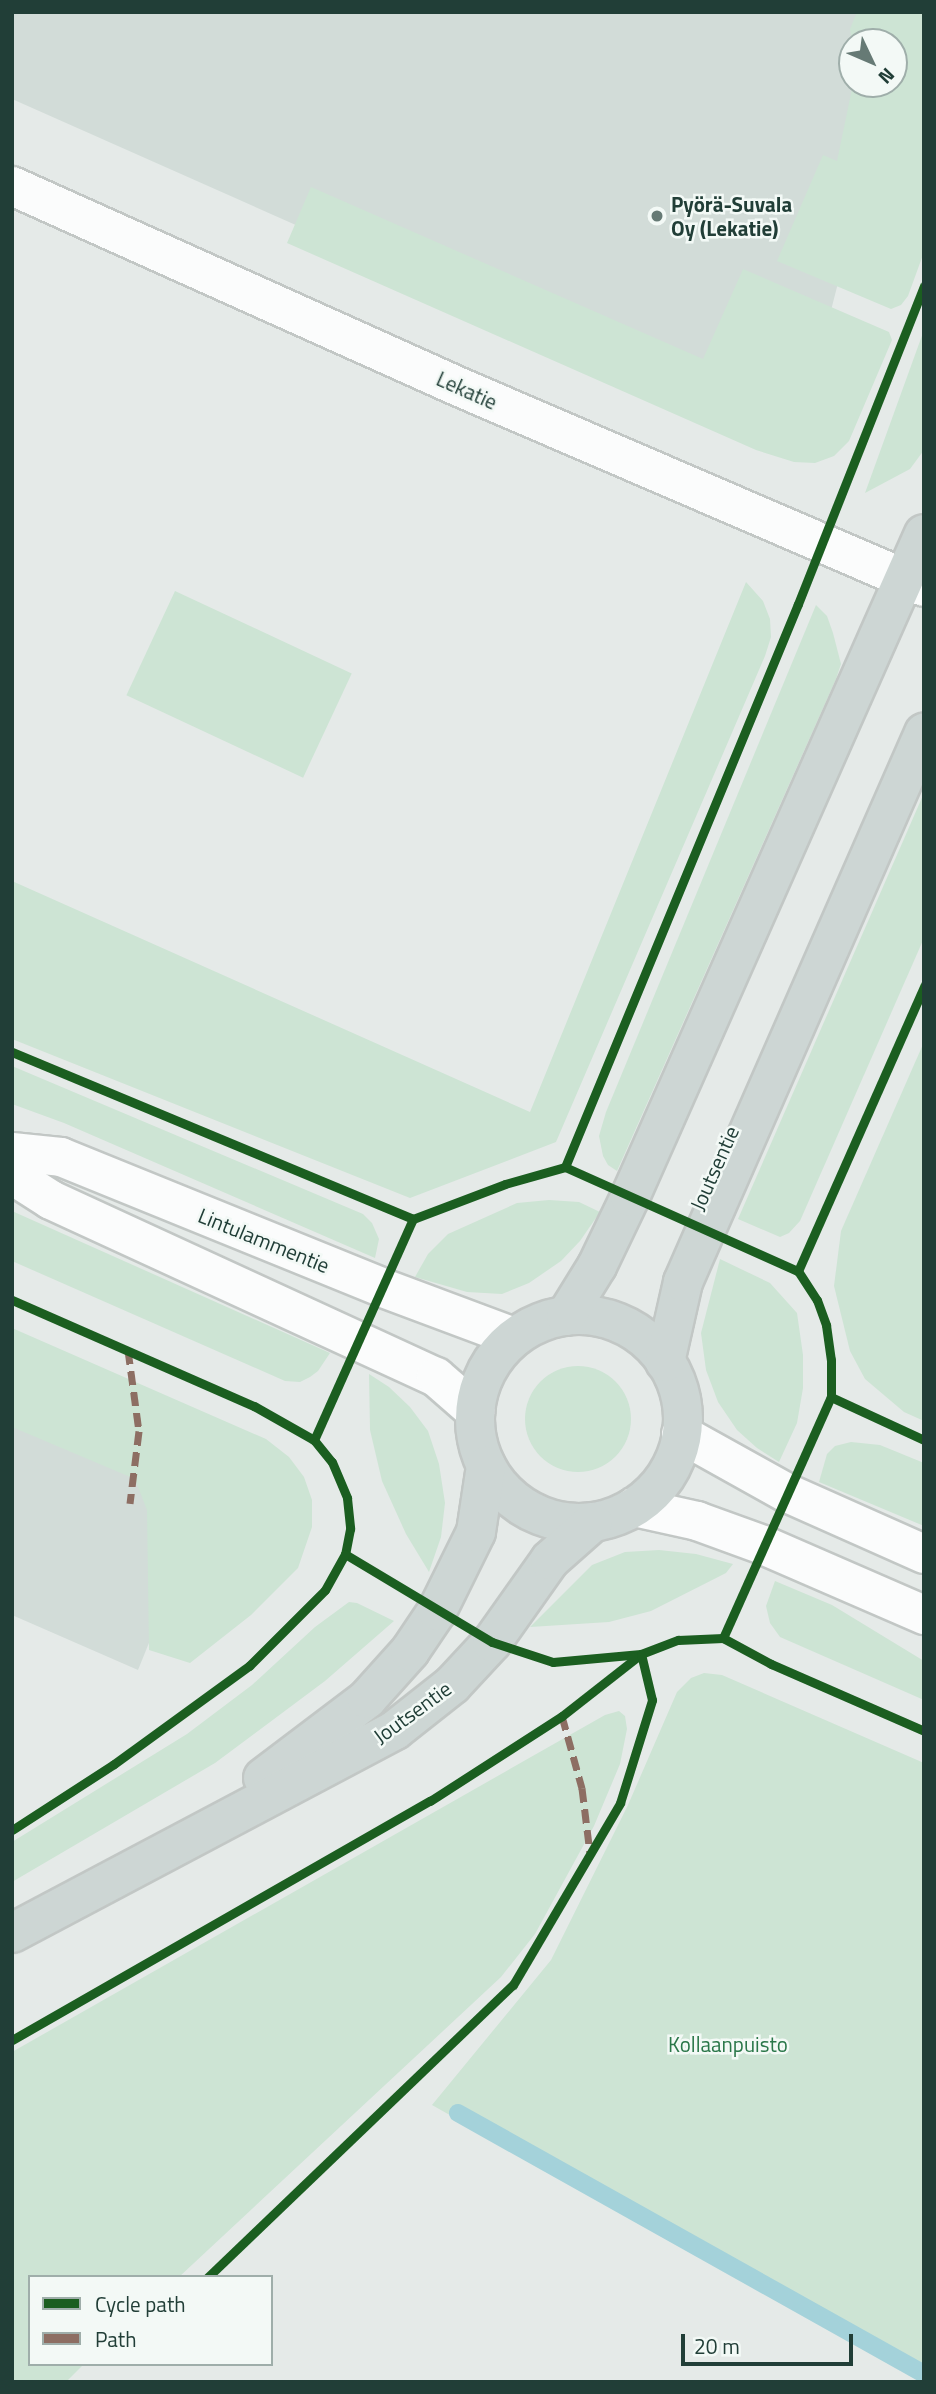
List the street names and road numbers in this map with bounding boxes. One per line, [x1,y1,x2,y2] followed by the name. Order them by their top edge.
[433,366,501,414] street label: Lekatie
[684,1122,744,1214] street label: Joutsentie
[195,1202,333,1278] street label: Lintulammentie
[368,1675,456,1749] street label: Joutsentie

